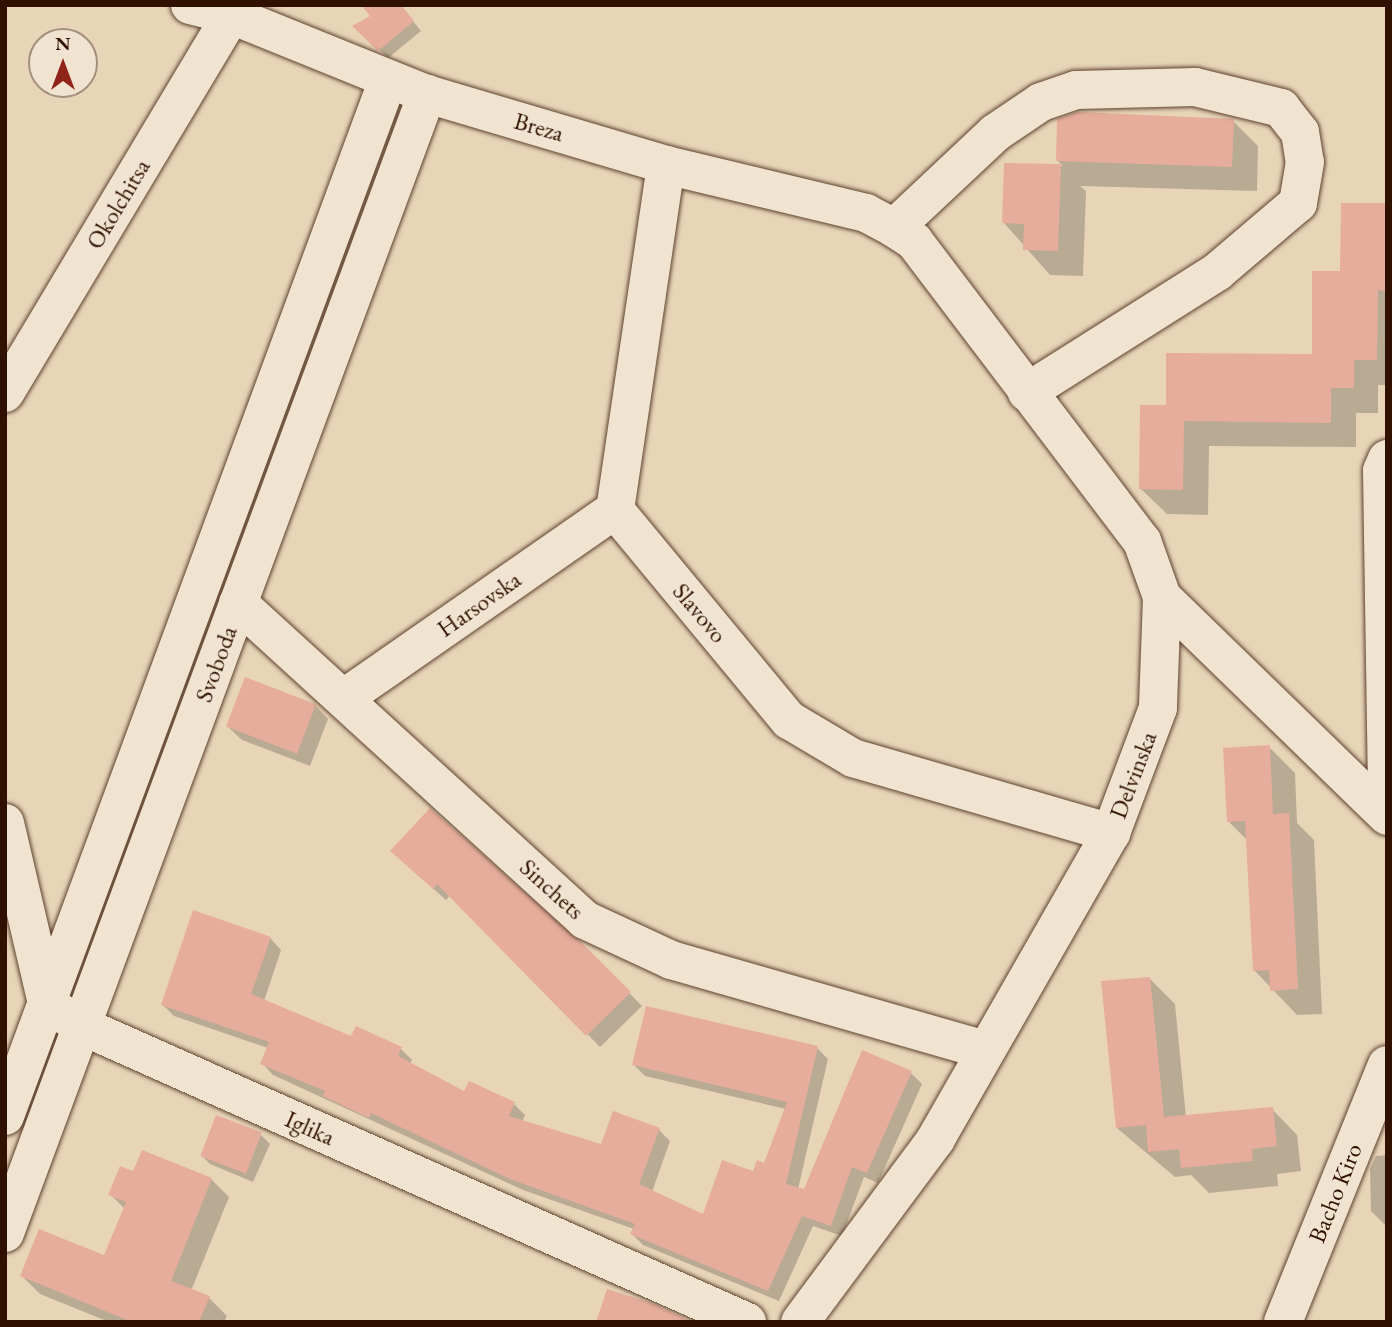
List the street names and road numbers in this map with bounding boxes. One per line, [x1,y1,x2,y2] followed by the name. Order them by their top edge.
[511,106,567,148] street label: Breza
[80,154,156,254] street label: Okolchitsa
[432,565,526,643] street label: Harsovska
[667,577,733,649] street label: Slavovo
[189,622,243,706] street label: Svoboda
[1103,727,1163,823] street label: Delvinska
[514,853,590,925] street label: Sinchets
[281,1104,339,1152] street label: Iglika
[1302,1139,1368,1247] street label: Bacho Kiro

